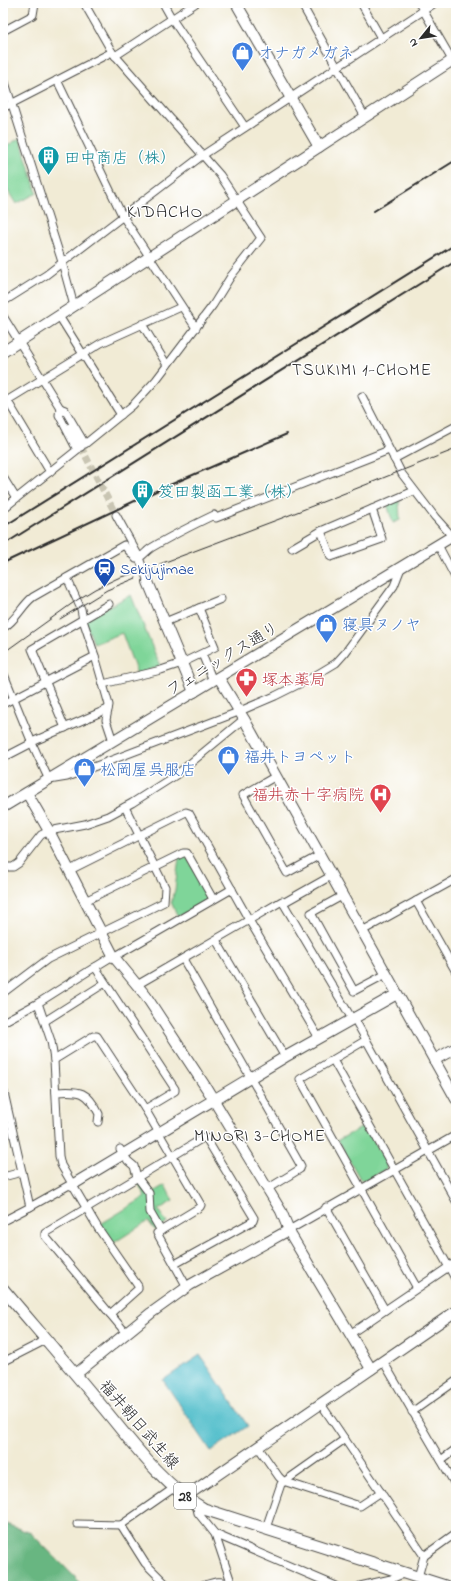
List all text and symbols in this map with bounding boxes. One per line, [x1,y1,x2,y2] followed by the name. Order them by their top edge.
[401,18,441,58] north arrow
[404,35,422,50] text: N
[229,39,255,72] shop icon: オナガメガネ
[258,42,354,66] place label: オナガメガネ
[36,144,62,177] building icon: 田中商店（株）
[64,147,176,171] place label: 田中商店（株）
[127,200,203,226] district label: KIDACHO
[292,358,432,383] district label: TSUKIMI 1-CHOME
[129,478,155,511] building icon: 笈田製函工業（株）
[158,481,302,505] place label: 笈田製函工業（株）
[91,555,117,588] station icon: Sekijūjimae
[120,558,195,582] place label: Sekijūjimae
[314,611,340,644] shop icon: 寝具ヌノヤ
[342,614,421,638] place label: 寝具ヌノヤ
[162,617,284,703] street label: フェニックス通り
[234,666,260,699] pharmacy icon: 塚本薬局
[262,669,326,693] place label: 塚本薬局
[216,743,242,776] shop icon: 福井トヨペット
[244,746,356,770] place label: 福井トヨペット
[71,756,97,789] shop icon: 松岡屋呉服店
[100,759,196,783] place label: 松岡屋呉服店
[367,781,393,814] hospital icon: 福井赤十字病院
[252,784,364,808] place label: 福井赤十字病院
[194,1124,326,1149] district label: MINORI 3-CHOME
[93,1375,184,1475] street label: 福井朝日武生線
[174,1483,196,1509] road number: 28

